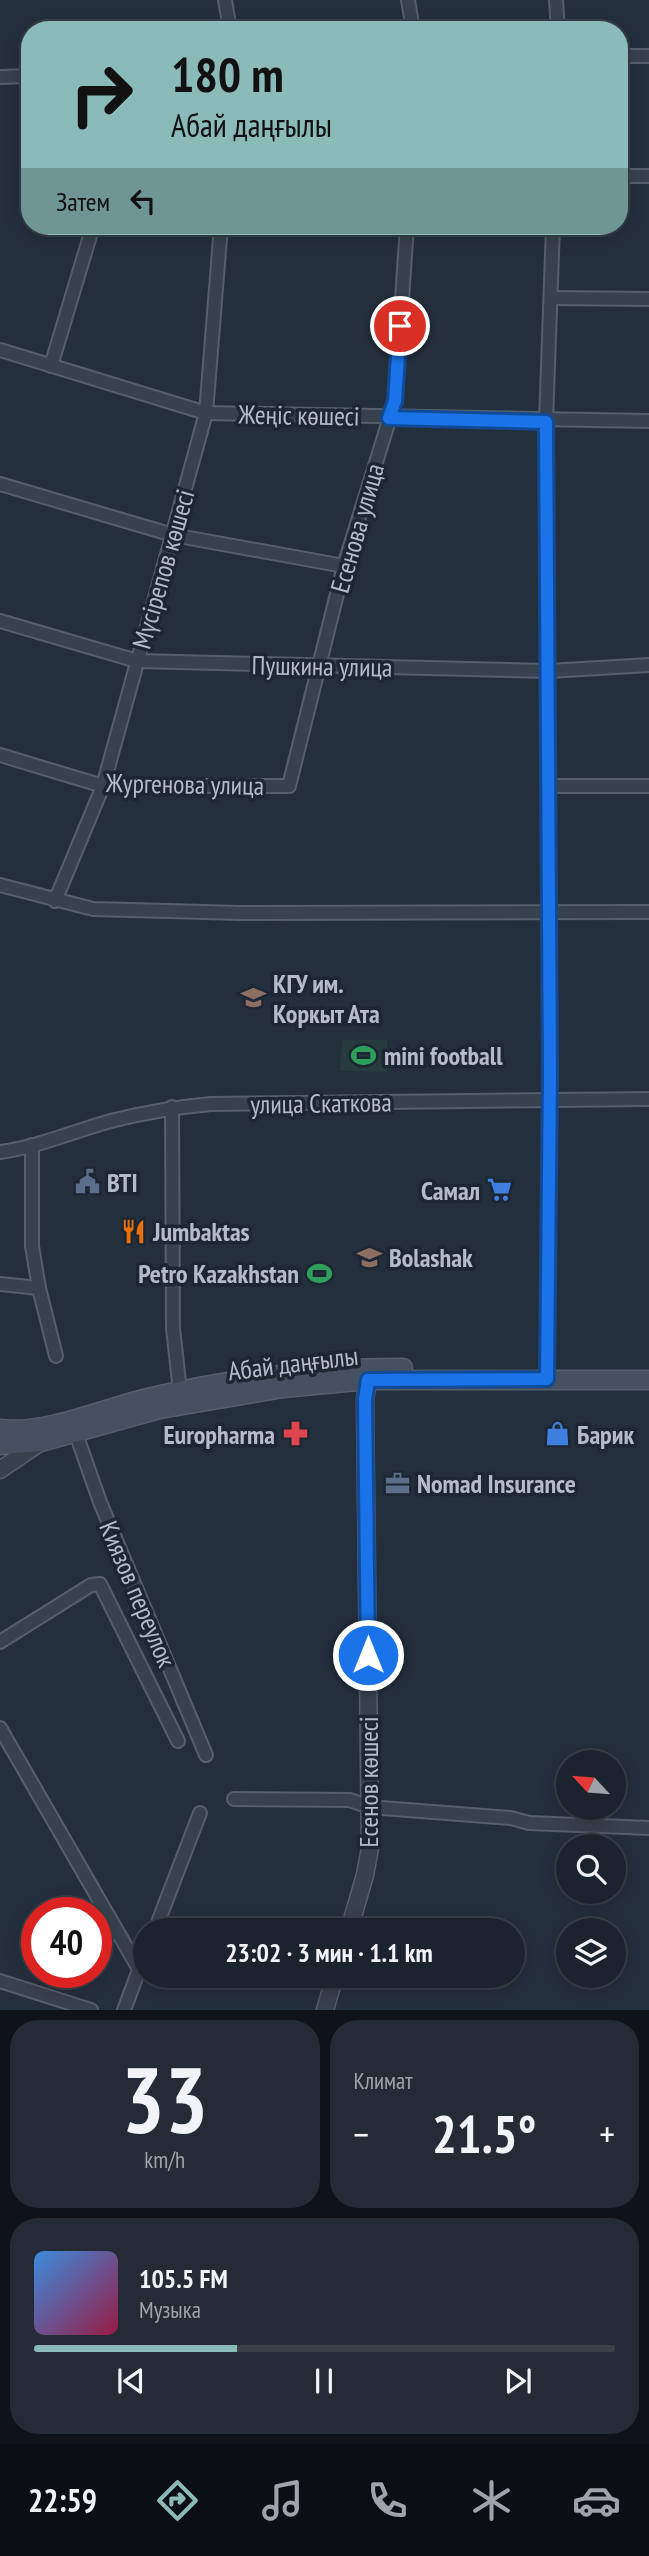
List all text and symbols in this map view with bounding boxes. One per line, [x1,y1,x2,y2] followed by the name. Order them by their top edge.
[171,42,284,106] text: 180 m
[56,49,147,140] icon: right
[171,104,332,146] text: Абай даңғылы
[124,182,162,220] icon: left
[56,185,110,218] text: Затем
[370,296,430,356] pin
[381,307,419,345] icon: arrive
[237,397,360,433] street label: Жеңіс көшесі
[323,460,391,596] street label: Есенова улица
[125,486,201,652] street label: Мүсірепов көшесі
[251,648,393,684] street label: Пушкина улица
[105,766,264,802] street label: Жургенова улица
[273,967,380,1030] place label: КГУ им. Коркыт Ата
[239,984,267,1012] school or university icon: КГУ им. Коркыт Ата
[384,1039,503,1072] place label: mini football
[350,1041,378,1069] sports icon: mini football
[250,1085,392,1121] street label: улица Скаткова
[107,1166,138,1199] place label: BTI
[73,1168,101,1196] public building icon: BTI
[421,1174,480,1207] place label: Самал
[486,1176,514,1204] supermarket icon: Самал
[152,1215,250,1248] place label: Jumbaktas
[119,1217,147,1245] restaurant icon: Jumbaktas
[389,1241,473,1274] place label: Bolashak
[355,1243,383,1271] school or university icon: Bolashak
[138,1257,299,1290] place label: Petro Kazakhstan
[305,1259,333,1287] sports icon: Petro Kazakhstan
[226,1339,360,1387] street label: Абай даңғылы
[163,1418,275,1451] place label: Europharma
[577,1418,634,1451] place label: Барик
[281,1420,309,1448] pharmacy icon: Europharma
[543,1420,571,1448] shop icon: Барик
[417,1467,576,1500] place label: Nomad Insurance
[383,1469,411,1497] office icon: Nomad Insurance
[92,1516,184,1672] street label: Киязов переулок
[331,1618,405,1692] position arrow
[352,1716,385,1848] street label: Есенов көшесі
[556,1750,626,1820] north arrow
[556,1750,626,1988] map controls
[556,1834,626,1904] button: search
[21,1897,112,1988] speed limit sign: 40
[556,1918,626,1988] button: layers
[225,1936,433,1969] text: 23:02 · 3 мин · 1.1 km
[121,2040,208,2158] text: 33
[354,2066,413,2095] text: Климат
[432,2100,537,2167] text: 21.5°
[354,2109,369,2158] text: −
[599,2109,615,2158] text: +
[144,2145,185,2174] text: km/h
[139,2262,228,2295] text: 105.5 FM
[139,2295,201,2324] text: Музыка
[112,2362,150,2400] icon: previous
[305,2362,343,2400] icon: pause
[499,2362,537,2400] icon: next
[153,2476,202,2525] icon: directions
[258,2476,307,2525] icon: music
[363,2476,412,2525] icon: phone
[467,2476,516,2525] icon: climate
[572,2476,621,2525] icon: car
[28,2479,97,2521] text: 22:59

